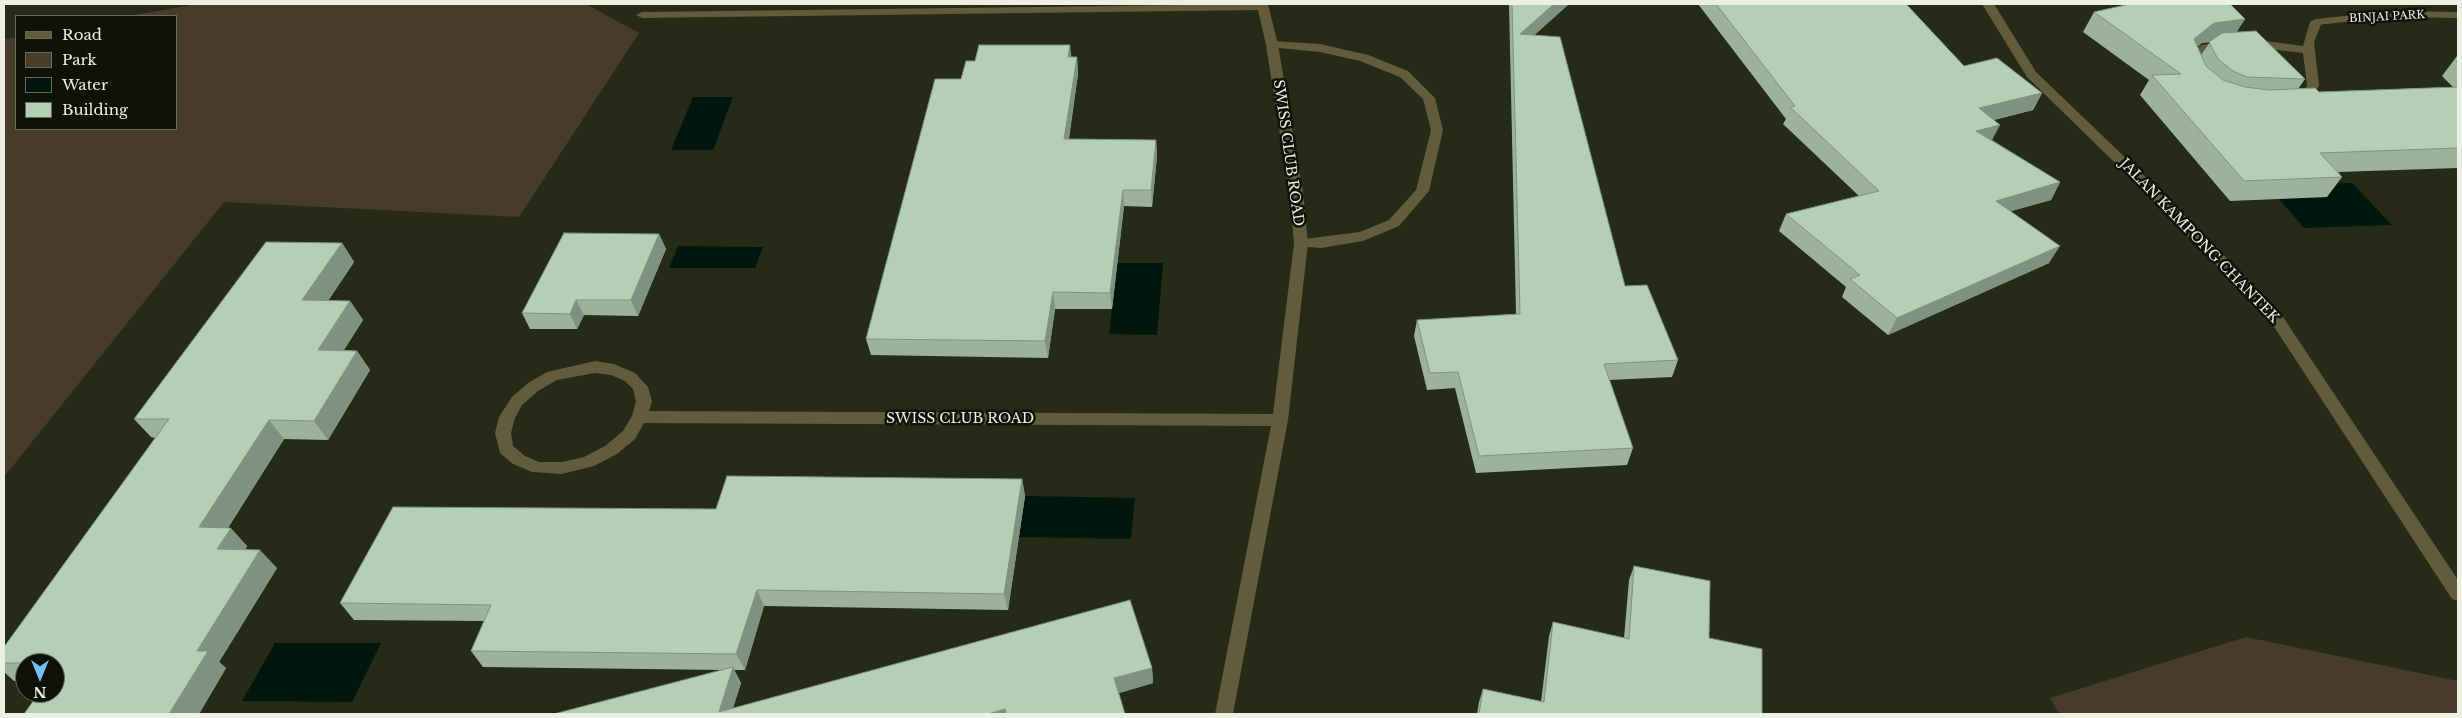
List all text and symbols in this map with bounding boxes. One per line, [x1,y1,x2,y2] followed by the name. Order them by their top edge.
[2349,8,2425,26] street label: BINJAI PARK
[15,15,178,130] legend
[62,25,102,44] text: Road
[62,50,97,69] text: Park
[62,75,108,94] text: Water
[1269,79,1307,227] street label: SWISS CLUB ROAD
[62,100,128,119] text: Building
[2116,155,2282,327] street label: JALAN KAMPONG CHANTEK
[886,411,1034,427] street label: SWISS CLUB ROAD
[15,653,65,703] north arrow
[33,683,47,701] text: N

